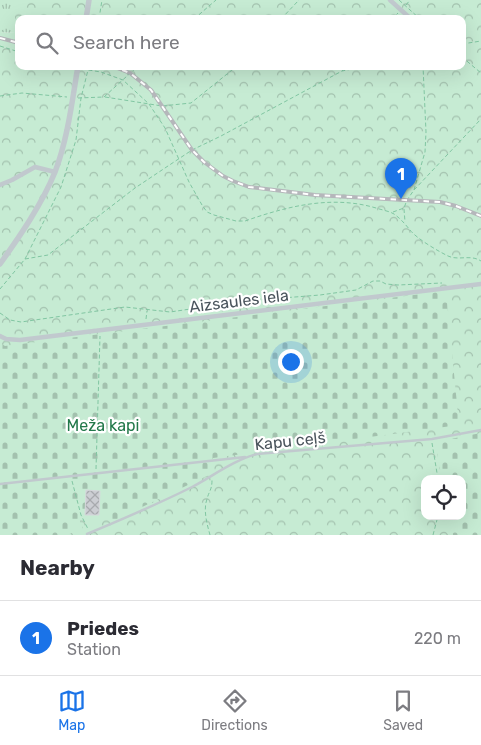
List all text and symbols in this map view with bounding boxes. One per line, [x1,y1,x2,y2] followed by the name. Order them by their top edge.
[15,15,466,70] search box
[33,29,61,57] icon: search
[73,31,180,54] text: Search here
[385,158,417,199] pin: 1
[188,285,290,317] street label: Aizsaules iela
[278,349,304,375] your location
[67,416,139,435] park label: Meža kapi
[254,428,326,454] street label: Kapu ceļš
[421,475,466,520] map controls
[421,475,466,520] button: locate
[20,555,95,580] text: Nearby
[67,617,139,640] text: Priedes
[32,629,40,648] text: 1
[414,629,461,648] text: 220 m
[67,640,121,659] text: Station
[58,687,86,734] tab: Map
[201,687,268,734] tab: Directions
[383,687,423,734] tab: Saved

